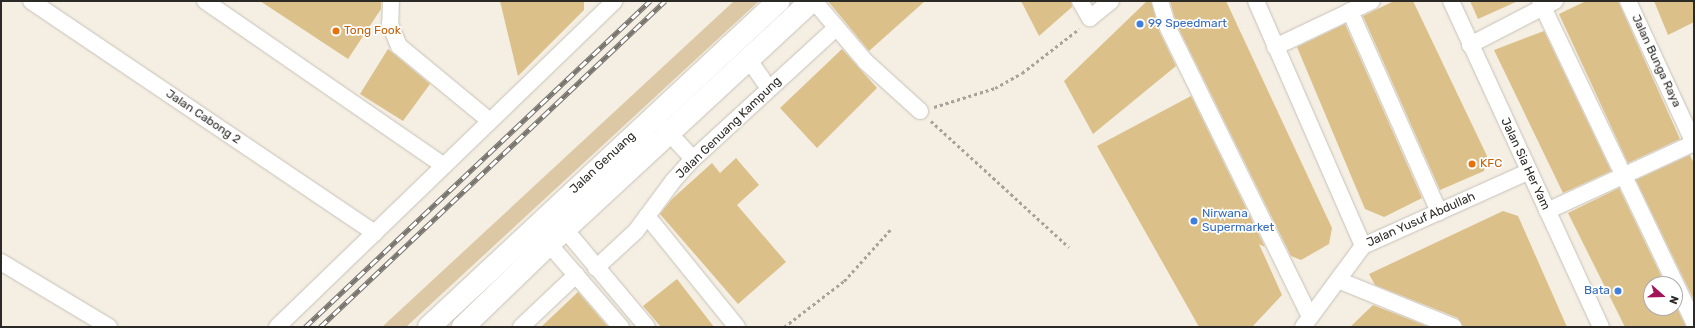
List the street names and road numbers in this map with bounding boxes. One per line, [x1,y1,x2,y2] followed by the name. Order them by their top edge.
[1628,12,1684,110] street label: Jalan Bunga Raya
[673,74,785,182] street label: Jalan Genuang Kampung
[163,87,243,147] street label: Jalan Cabong 2
[1497,115,1553,213] street label: Jalan Sia Her Yam
[567,129,639,197] street label: Jalan Genuang
[1364,189,1478,251] street label: Jalan Yusuf Abdullah

